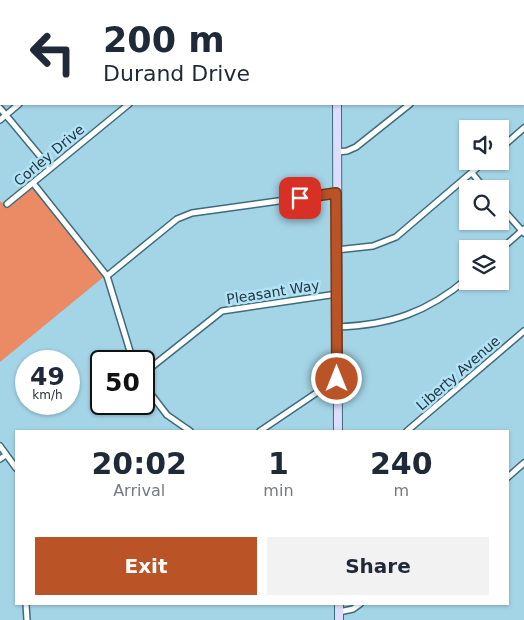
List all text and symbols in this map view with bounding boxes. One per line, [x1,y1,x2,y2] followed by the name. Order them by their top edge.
[20,20,85,85] icon: left
[103,20,225,60] text: 200 m
[103,61,250,86] text: Durand Drive
[459,120,509,290] map controls
[459,120,509,170] button: sound
[11,121,87,189] street label: Corley Drive
[279,177,321,219] pin
[459,180,509,230] button: search
[286,184,314,212] icon: arrive
[459,240,509,290] button: layers
[225,277,321,307] street label: Pleasant Way
[413,332,503,414] street label: Liberty Avenue
[90,350,155,415] speed limit sign: 50
[310,352,362,404] position arrow
[30,362,65,391] text: 49
[32,388,63,402] text: km/h
[91,446,187,481] text: 20:02
[268,446,289,481] text: 1
[370,446,433,481] text: 240
[113,481,165,500] text: Arrival
[263,481,294,500] text: min
[393,481,409,500] text: m
[35,537,257,595] button: Exit
[267,537,489,595] button: Share

